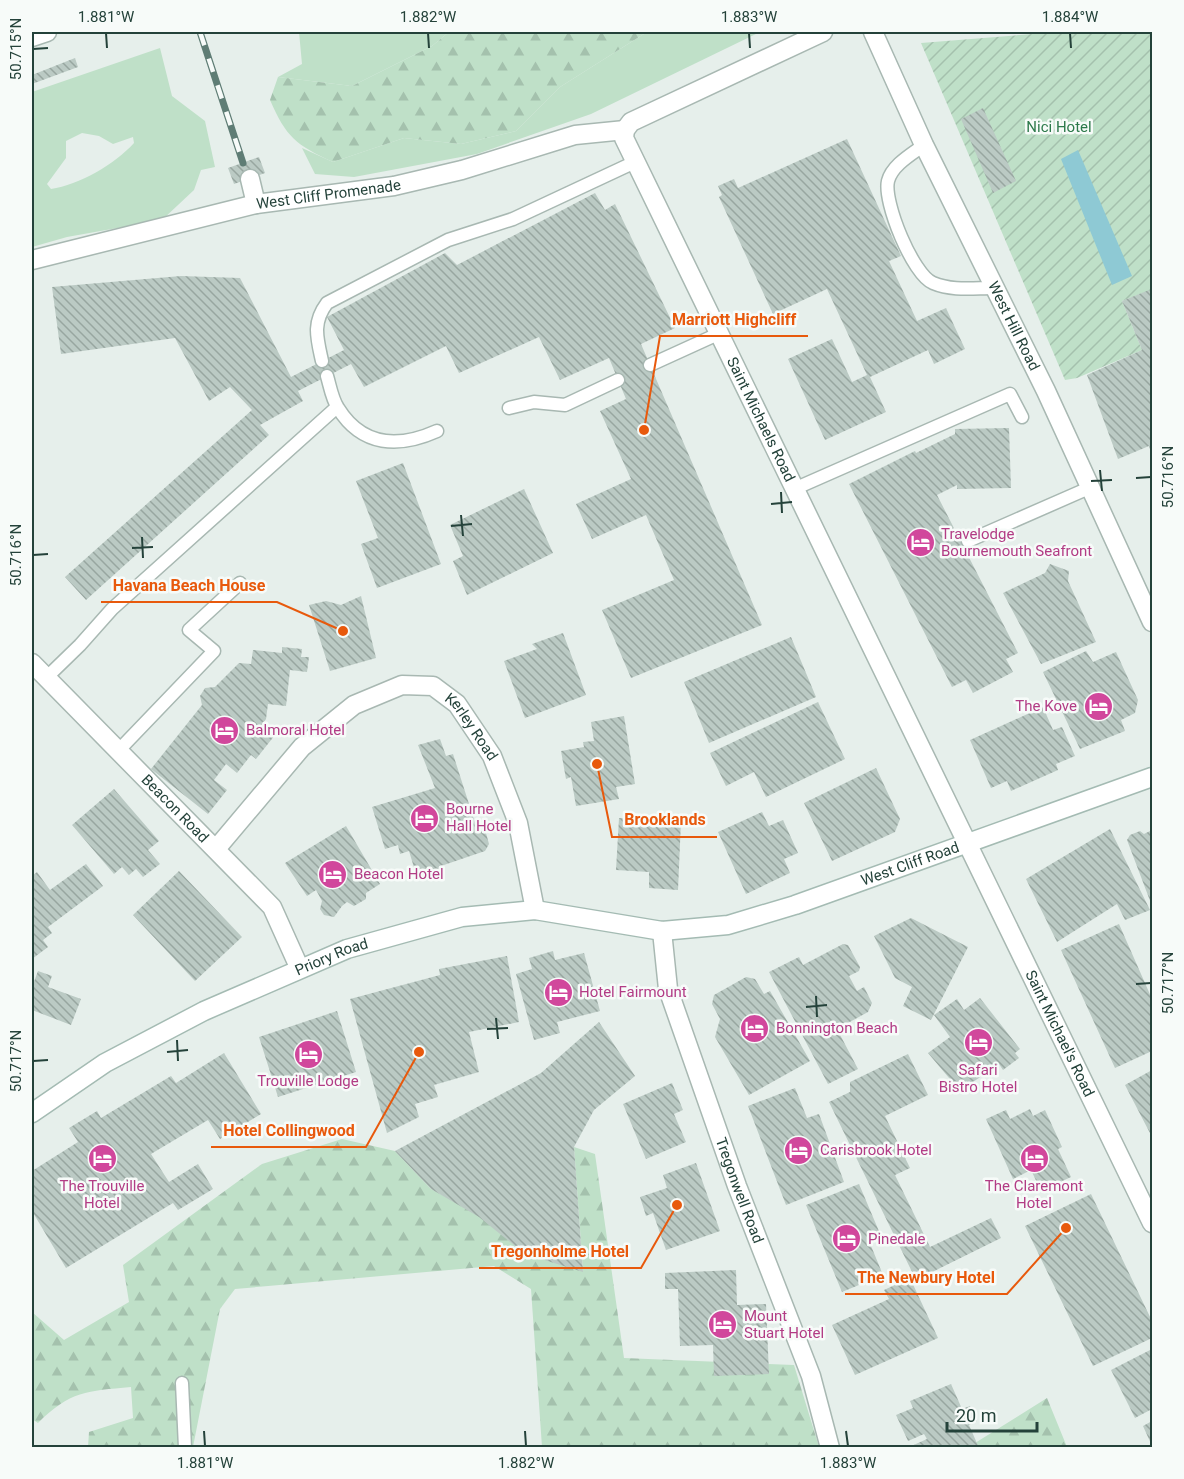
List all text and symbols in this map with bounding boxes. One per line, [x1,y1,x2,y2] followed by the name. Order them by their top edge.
[78,8,134,26] text: 1.881°W
[400,8,456,26] text: 1.882°W
[721,8,777,26] text: 1.883°W
[1042,8,1098,26] text: 1.884°W
[7,18,25,80] text: 50.715°N
[1026,118,1092,136] park label: Nici Hotel
[255,176,403,213] street label: West Cliff Promenade
[984,278,1043,374] street label: West Hill Road
[660,302,808,336] callout: Marriott Highcliff
[672,310,796,329] text: Marriott Highcliff
[723,354,799,485] street label: Saint Michaels Road
[1159,446,1177,508] text: 50.716°N
[7,524,25,586] text: 50.716°N
[941,525,1092,560] place label: Travelodge Bournemouth Seafront
[904,527,936,559] hotel icon: Travelodge Bournemouth Seafront
[101,568,277,602] callout: Havana Beach House
[113,576,266,595] text: Havana Beach House
[441,689,501,764] street label: Kerley Road
[1082,690,1114,722] hotel icon: The Kove
[1015,697,1077,715] place label: The Kove
[209,714,241,746] hotel icon: Balmoral Hotel
[246,721,345,739] place label: Balmoral Hotel
[138,771,212,846] street label: Beacon Road
[446,800,512,835] place label: Bourne Hall Hotel
[409,802,441,834] hotel icon: Bourne Hall Hotel
[612,803,717,837] callout: Brooklands
[624,810,706,829] text: Brooklands
[858,838,962,890] street label: West Cliff Road
[317,858,349,890] hotel icon: Beacon Hotel
[354,865,444,883] place label: Beacon Hotel
[292,935,370,979] street label: Priory Road
[1159,952,1177,1014] text: 50.717°N
[1021,967,1098,1100] street label: Saint Michael's Road
[542,976,574,1008] hotel icon: Hotel Fairmount
[579,983,687,1001] place label: Hotel Fairmount
[739,1012,771,1044] hotel icon: Bonnington Beach
[776,1019,898,1037] place label: Bonnington Beach
[962,1027,994,1059] hotel icon: Safari Bistro Hotel
[7,1030,25,1092] text: 50.717°N
[292,1038,324,1070] hotel icon: Trouville Lodge
[939,1061,1017,1096] place label: Safari Bistro Hotel
[257,1072,359,1090] place label: Trouville Lodge
[211,1113,366,1147] callout: Hotel Collingwood
[223,1121,355,1140] text: Hotel Collingwood
[783,1134,815,1166] hotel icon: Carisbrook Hotel
[712,1135,767,1246] street label: Tregonwell Road
[820,1141,932,1159] place label: Carisbrook Hotel
[86,1143,118,1175] hotel icon: The Trouville Hotel
[1018,1143,1050,1175] hotel icon: The Claremont Hotel
[60,1177,145,1212] place label: The Trouville Hotel
[985,1177,1083,1212] place label: The Claremont Hotel
[831,1223,863,1255] hotel icon: Pinedale
[868,1230,926,1248] place label: Pinedale
[479,1234,641,1268] callout: Tregonholme Hotel
[491,1242,629,1261] text: Tregonholme Hotel
[845,1260,1007,1294] callout: The Newbury Hotel
[857,1268,995,1287] text: The Newbury Hotel
[744,1307,824,1342] place label: Mount Stuart Hotel
[707,1309,739,1341] hotel icon: Mount Stuart Hotel
[947,1395,1037,1433] scale bar
[956,1405,996,1426] text: 20 m
[177,1454,233,1472] text: 1.881°W
[498,1454,554,1472] text: 1.882°W
[820,1454,876,1472] text: 1.883°W

